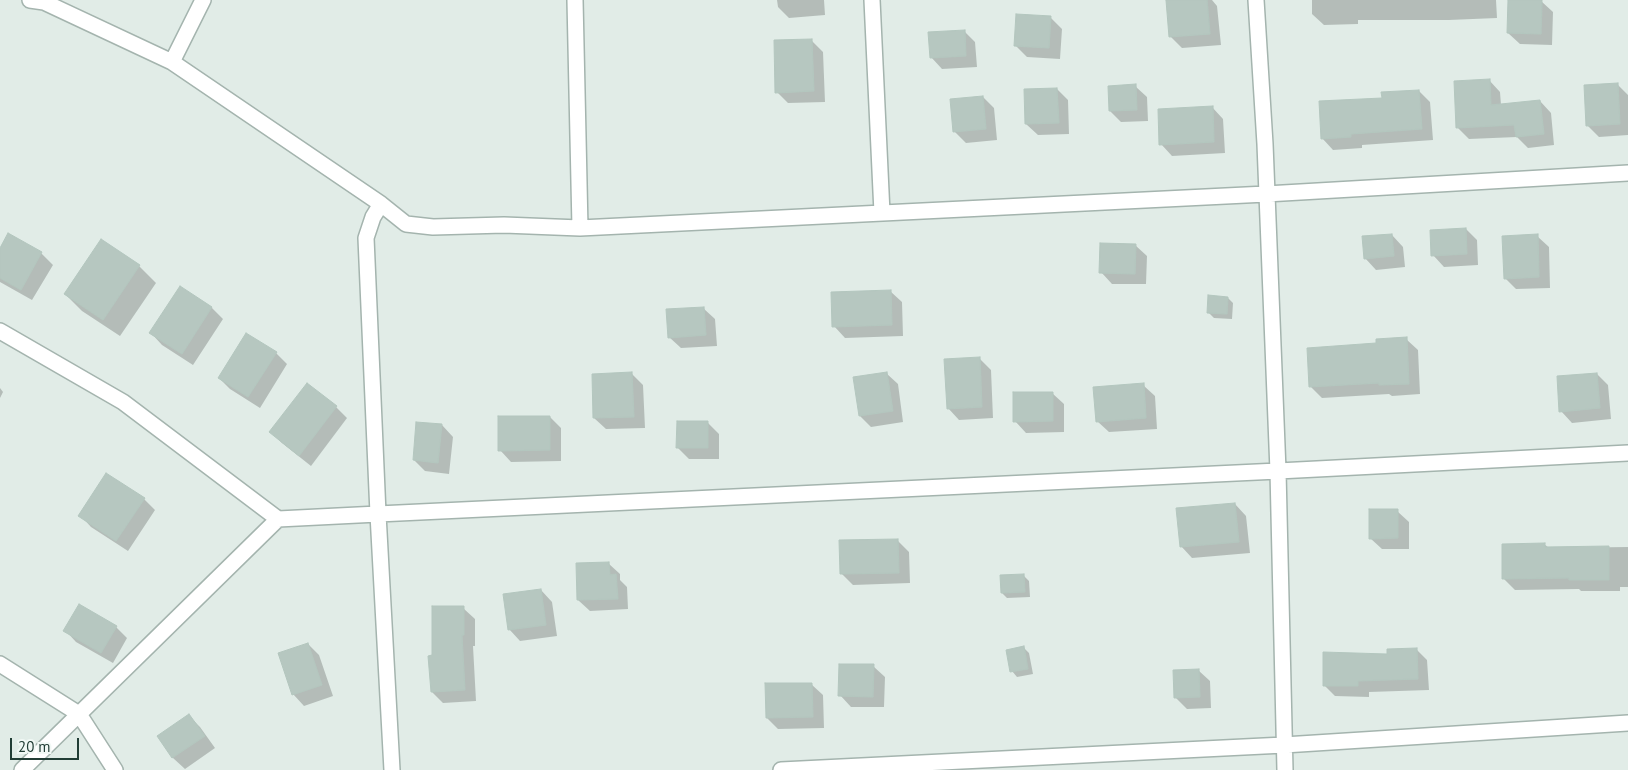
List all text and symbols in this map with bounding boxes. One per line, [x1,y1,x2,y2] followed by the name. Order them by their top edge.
[12,728,81,760] scale bar
[18,737,51,756] text: 20 m

